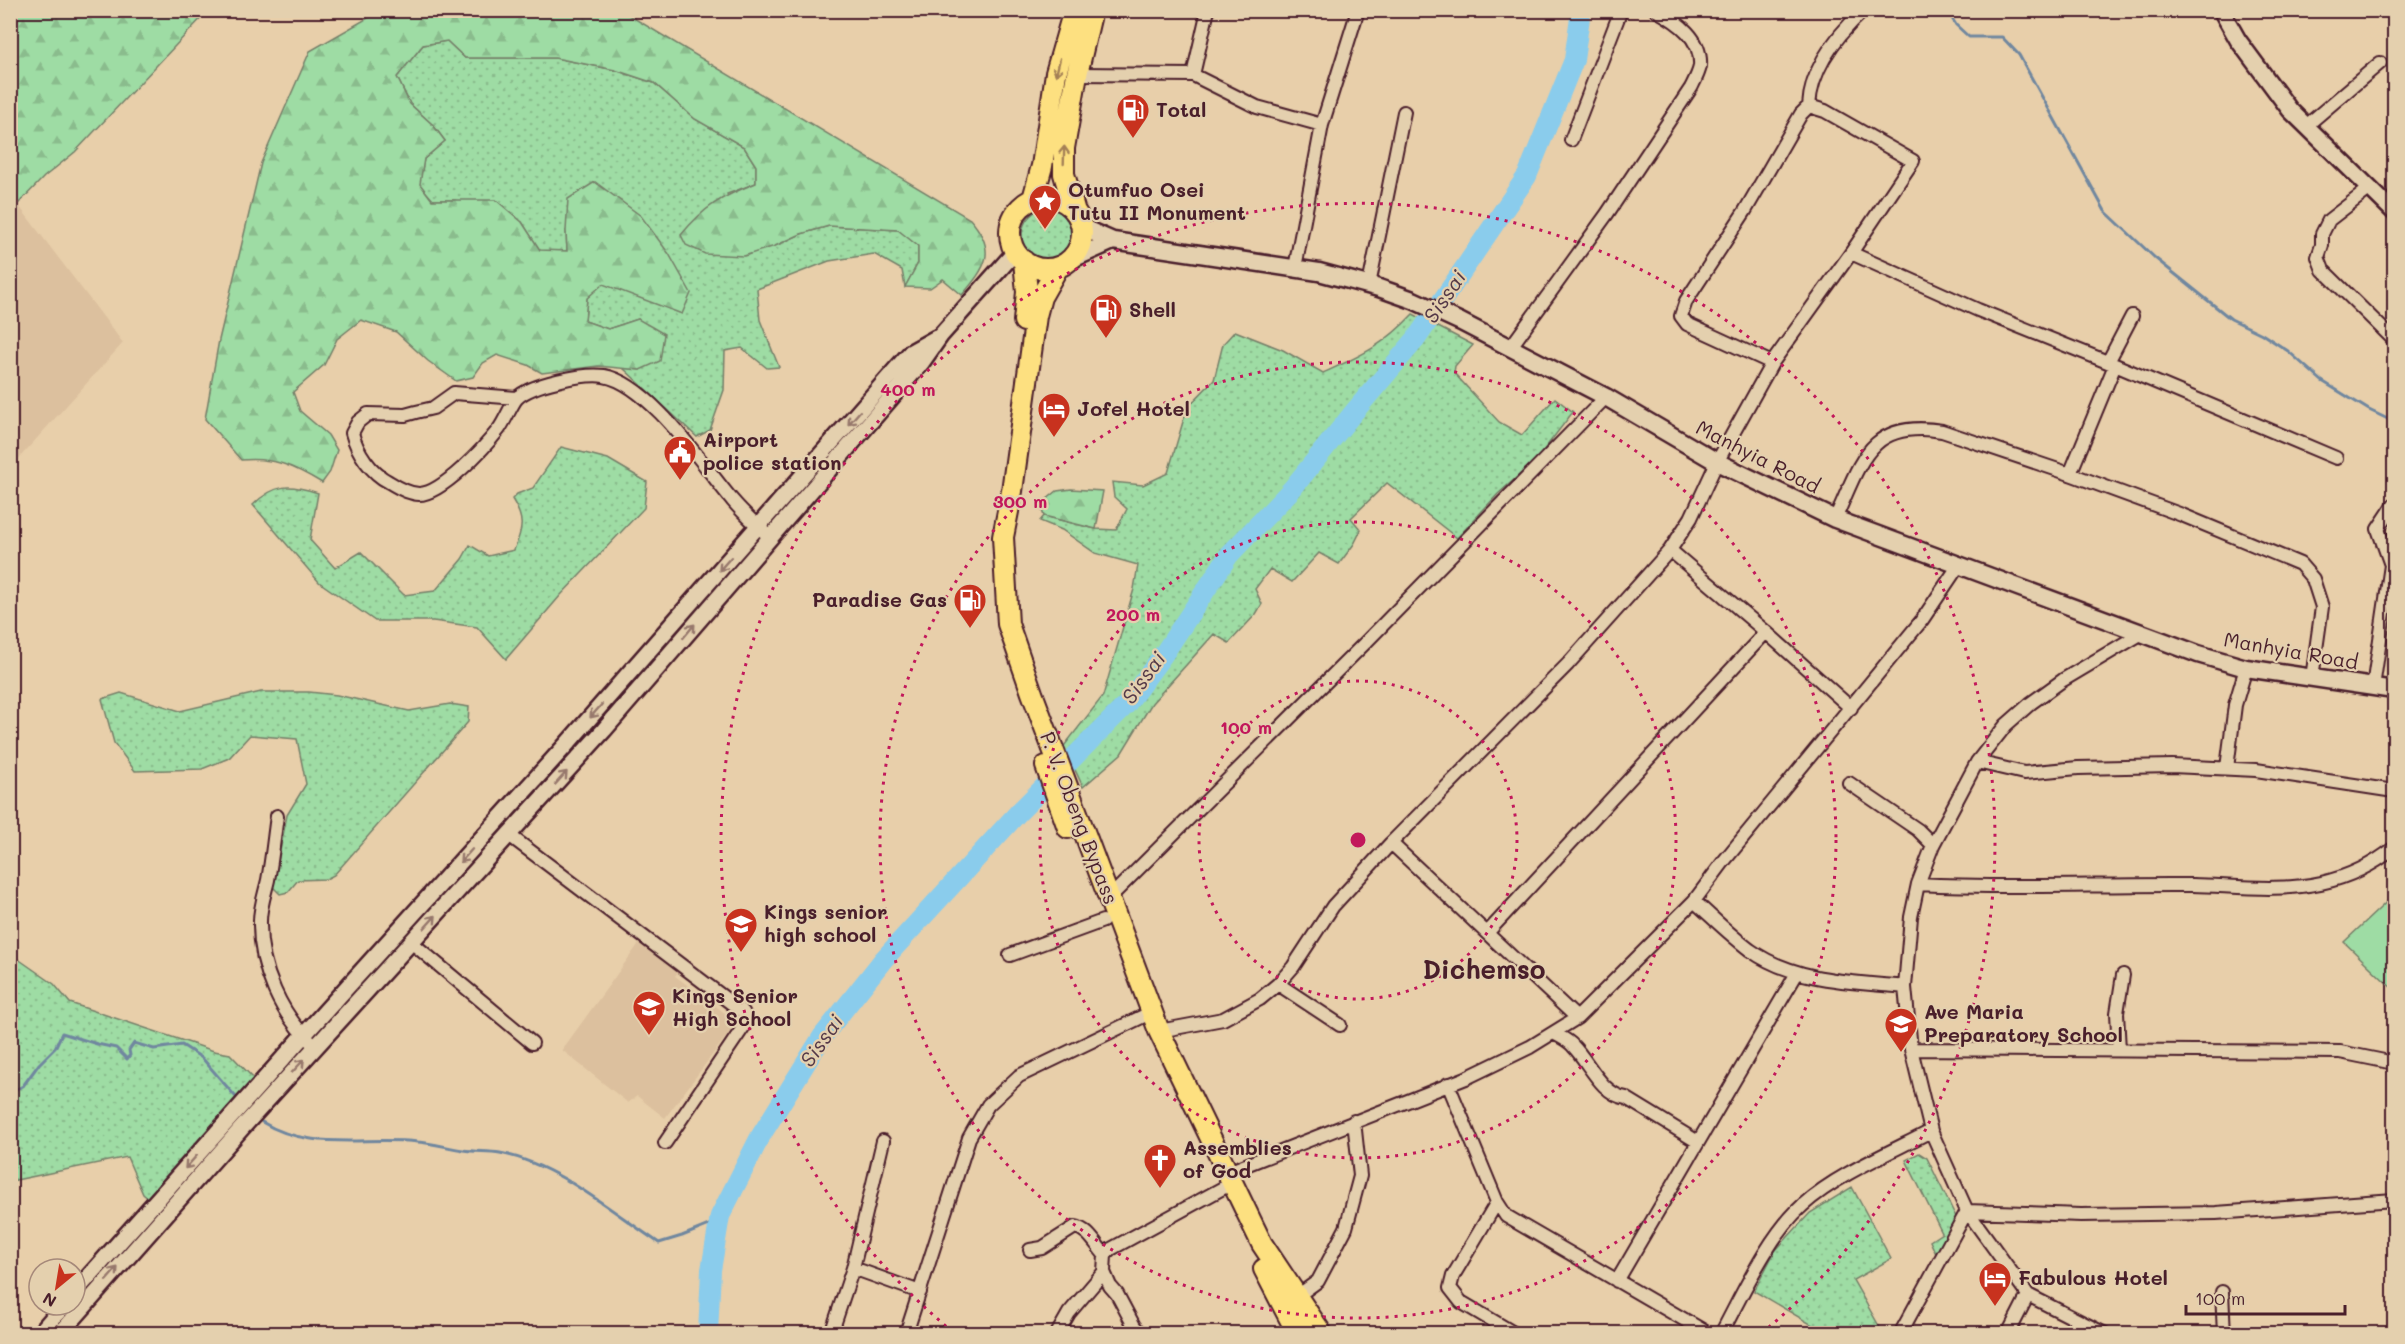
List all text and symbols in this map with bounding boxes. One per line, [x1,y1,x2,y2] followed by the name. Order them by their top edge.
[1052,57,1064,76] one-way arrow
[1115,92,1151,139] fuel station icon: Total
[1156,96,1207,122] place label: Total
[1059,145,1070,165] one-way arrow
[1068,176,1246,225] place label: Otumfuo Osei Tutu II Monument
[1027,183,1063,230] place icon: Otumfuo Osei Tutu II Monument
[1416,264,1472,328] water label: Sissai
[1088,292,1124,339] fuel station icon: Shell
[1129,296,1176,322] place label: Shell
[880,377,936,401] text: 400 m
[1036,391,1072,438] hotel icon: Jofel Hotel
[1077,395,1190,421] place label: Jofel Hotel
[847,410,861,425] one-way arrow
[1692,414,1825,499] street label: Manhyia Road
[703,426,841,475] place label: Airport police station
[662,434,698,481] public building icon: Airport police station
[993,489,1047,513] text: 300 m
[718,556,732,571] one-way arrow
[952,582,988,629] fuel station icon: Paradise Gas
[812,586,947,612] place label: Paradise Gas
[1106,602,1160,626] text: 200 m
[682,624,696,639] one-way arrow
[2222,625,2360,675] street label: Manhyia Road
[1115,645,1171,709] water label: Sissai
[589,703,603,718] one-way arrow
[1220,715,1272,739] text: 100 m
[1035,728,1125,908] street label: P. V. Obeng Bypass
[554,771,568,786] one-way arrow
[1348,830,1368,850] centre of rings
[459,848,473,863] one-way arrow
[764,898,887,947] place label: Kings senior high school
[723,906,759,953] school or university icon: Kings senior high school
[422,915,436,930] one-way arrow
[1422,952,1546,986] district label: Dichemso
[672,982,798,1031] place label: Kings Senior High School
[631,989,667,1036] school or university icon: Kings Senior High School
[1924,998,2123,1047] place label: Ave Maria Preparatory School
[1883,1006,1919,1053] school or university icon: Ave Maria Preparatory School
[793,1008,849,1072] water label: Sissai
[291,1059,306,1074] one-way arrow
[1183,1134,1292,1183] place label: Assemblies of God
[1142,1142,1178,1189] church icon: Assemblies of God
[184,1154,198,1169] one-way arrow
[27,1257,87,1317] north arrow
[1977,1260,2013,1307] hotel icon: Fabulous Hotel
[2018,1264,2168,1290] place label: Fabulous Hotel
[105,1267,119,1282] one-way arrow
[2186,1278,2345,1316] scale bar
[2195,1286,2245,1310] text: 100 m
[39,1288,60,1313] text: N

